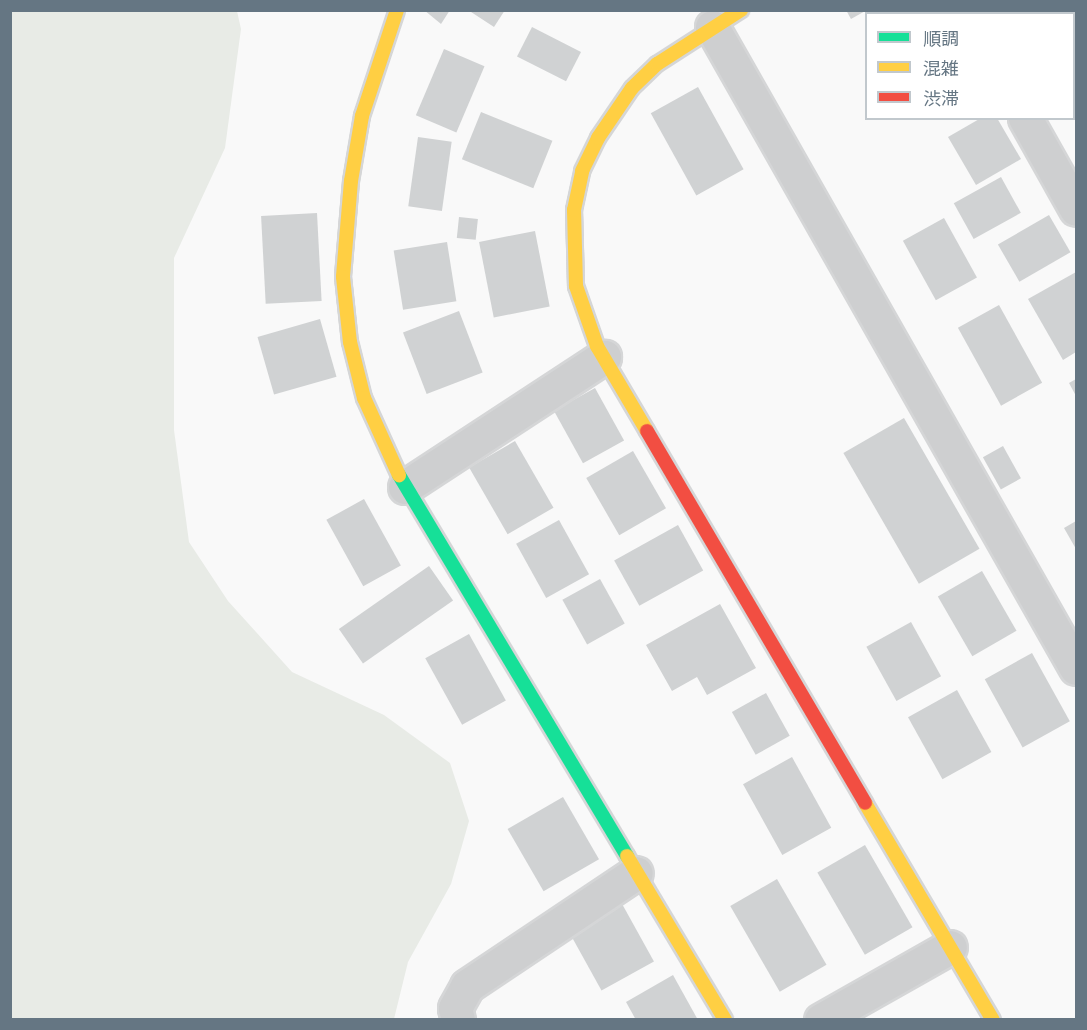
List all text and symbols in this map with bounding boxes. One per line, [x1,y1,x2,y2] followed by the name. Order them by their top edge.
[865,12,1075,120] legend
[923,28,959,50] text: 順調
[923,58,959,80] text: 混雑
[923,88,959,110] text: 渋滞

